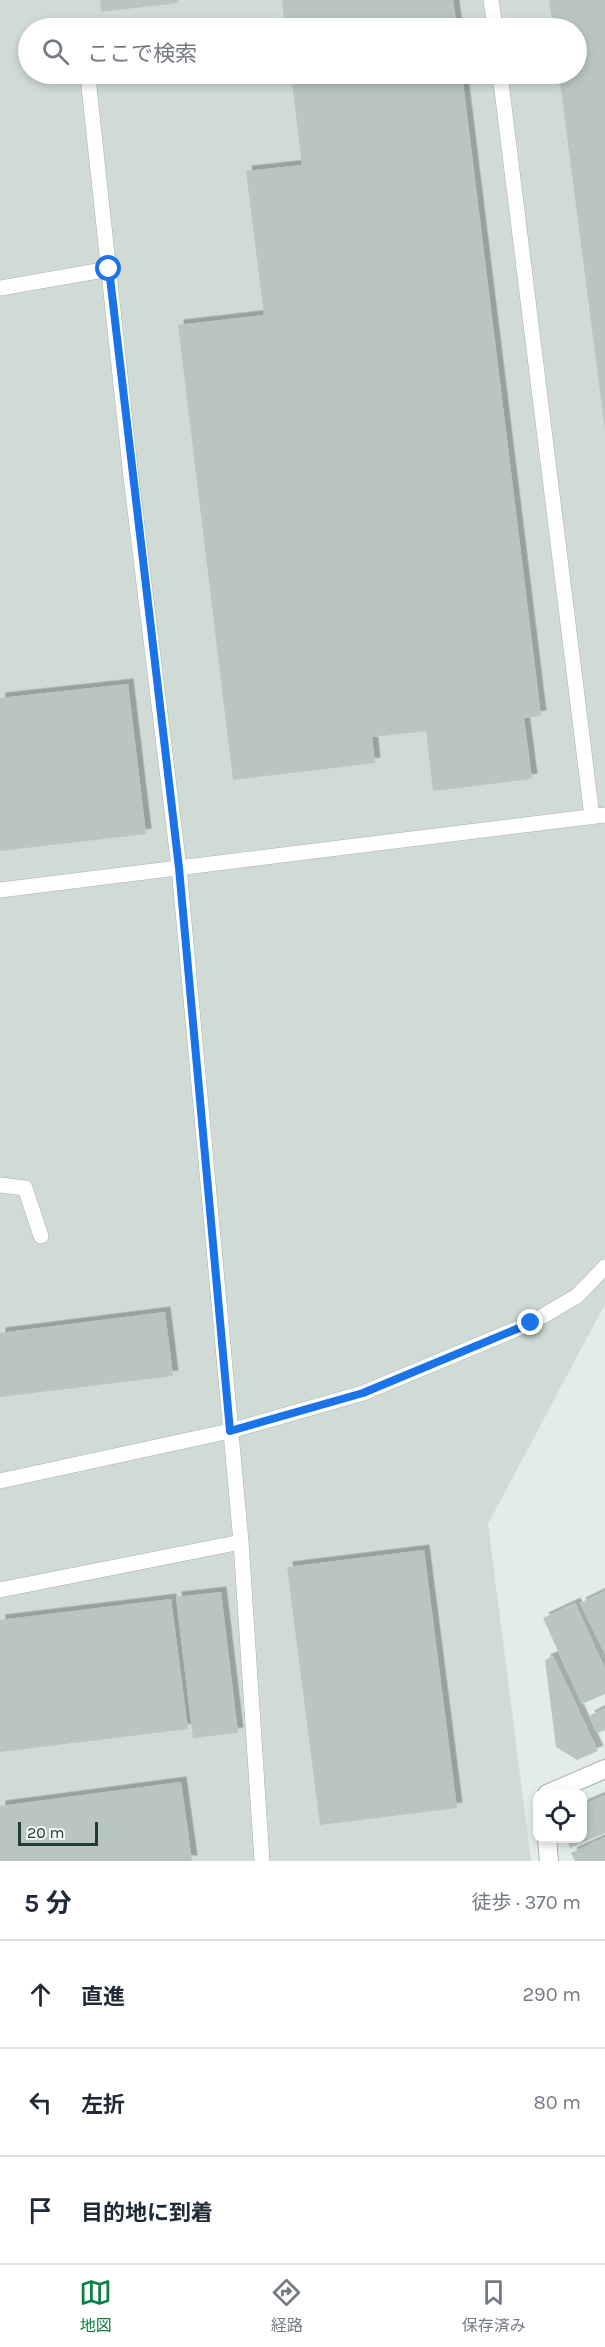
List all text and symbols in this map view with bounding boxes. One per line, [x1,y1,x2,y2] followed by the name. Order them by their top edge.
[18,18,587,84] search box
[39,35,72,68] icon: search
[87,41,197,67] text: ここで検索
[95,255,121,281] route start
[517,1309,543,1335] route end
[533,1789,587,1843] map controls
[533,1789,587,1843] button: locate
[18,1819,98,1846] scale bar
[27,1823,65,1842] text: 20 m
[24,1888,72,1919] text: 5 分
[471,1891,581,1914] text: 徒歩 · 370 m
[24,1978,57,2011] icon: ahead
[522,1983,581,2006] text: 290 m
[81,1984,125,2010] text: 直進
[24,2086,57,2119] icon: left
[533,2091,581,2114] text: 80 m
[81,2092,125,2118] text: 左折
[24,2194,57,2227] icon: arrive
[81,2200,213,2226] text: 目的地に到着
[79,2276,112,2336] tab: 地図
[270,2276,303,2336] tab: 経路
[462,2276,526,2336] tab: 保存済み

